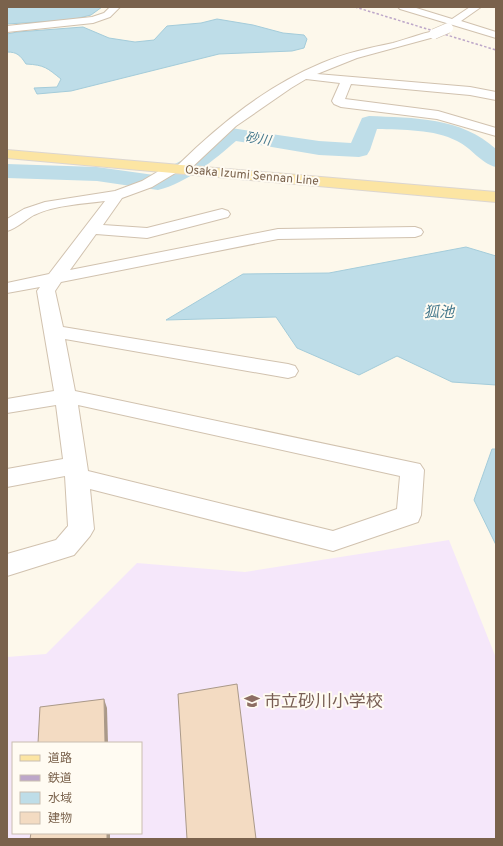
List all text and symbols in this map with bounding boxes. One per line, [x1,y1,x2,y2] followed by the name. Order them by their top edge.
[244,130,274,150] water label: 砂川
[184,162,319,190] street label: Osaka Izumi Sennan Line
[424,304,456,323] water label: 狐池
[243,692,261,710] school or university icon: 市立砂川小学校
[264,692,383,714] place label: 市立砂川小学校
[12,742,142,834] legend
[48,751,72,767] text: 道路
[48,771,72,787] text: 鉄道
[48,791,72,807] text: 水域
[48,811,72,827] text: 建物

